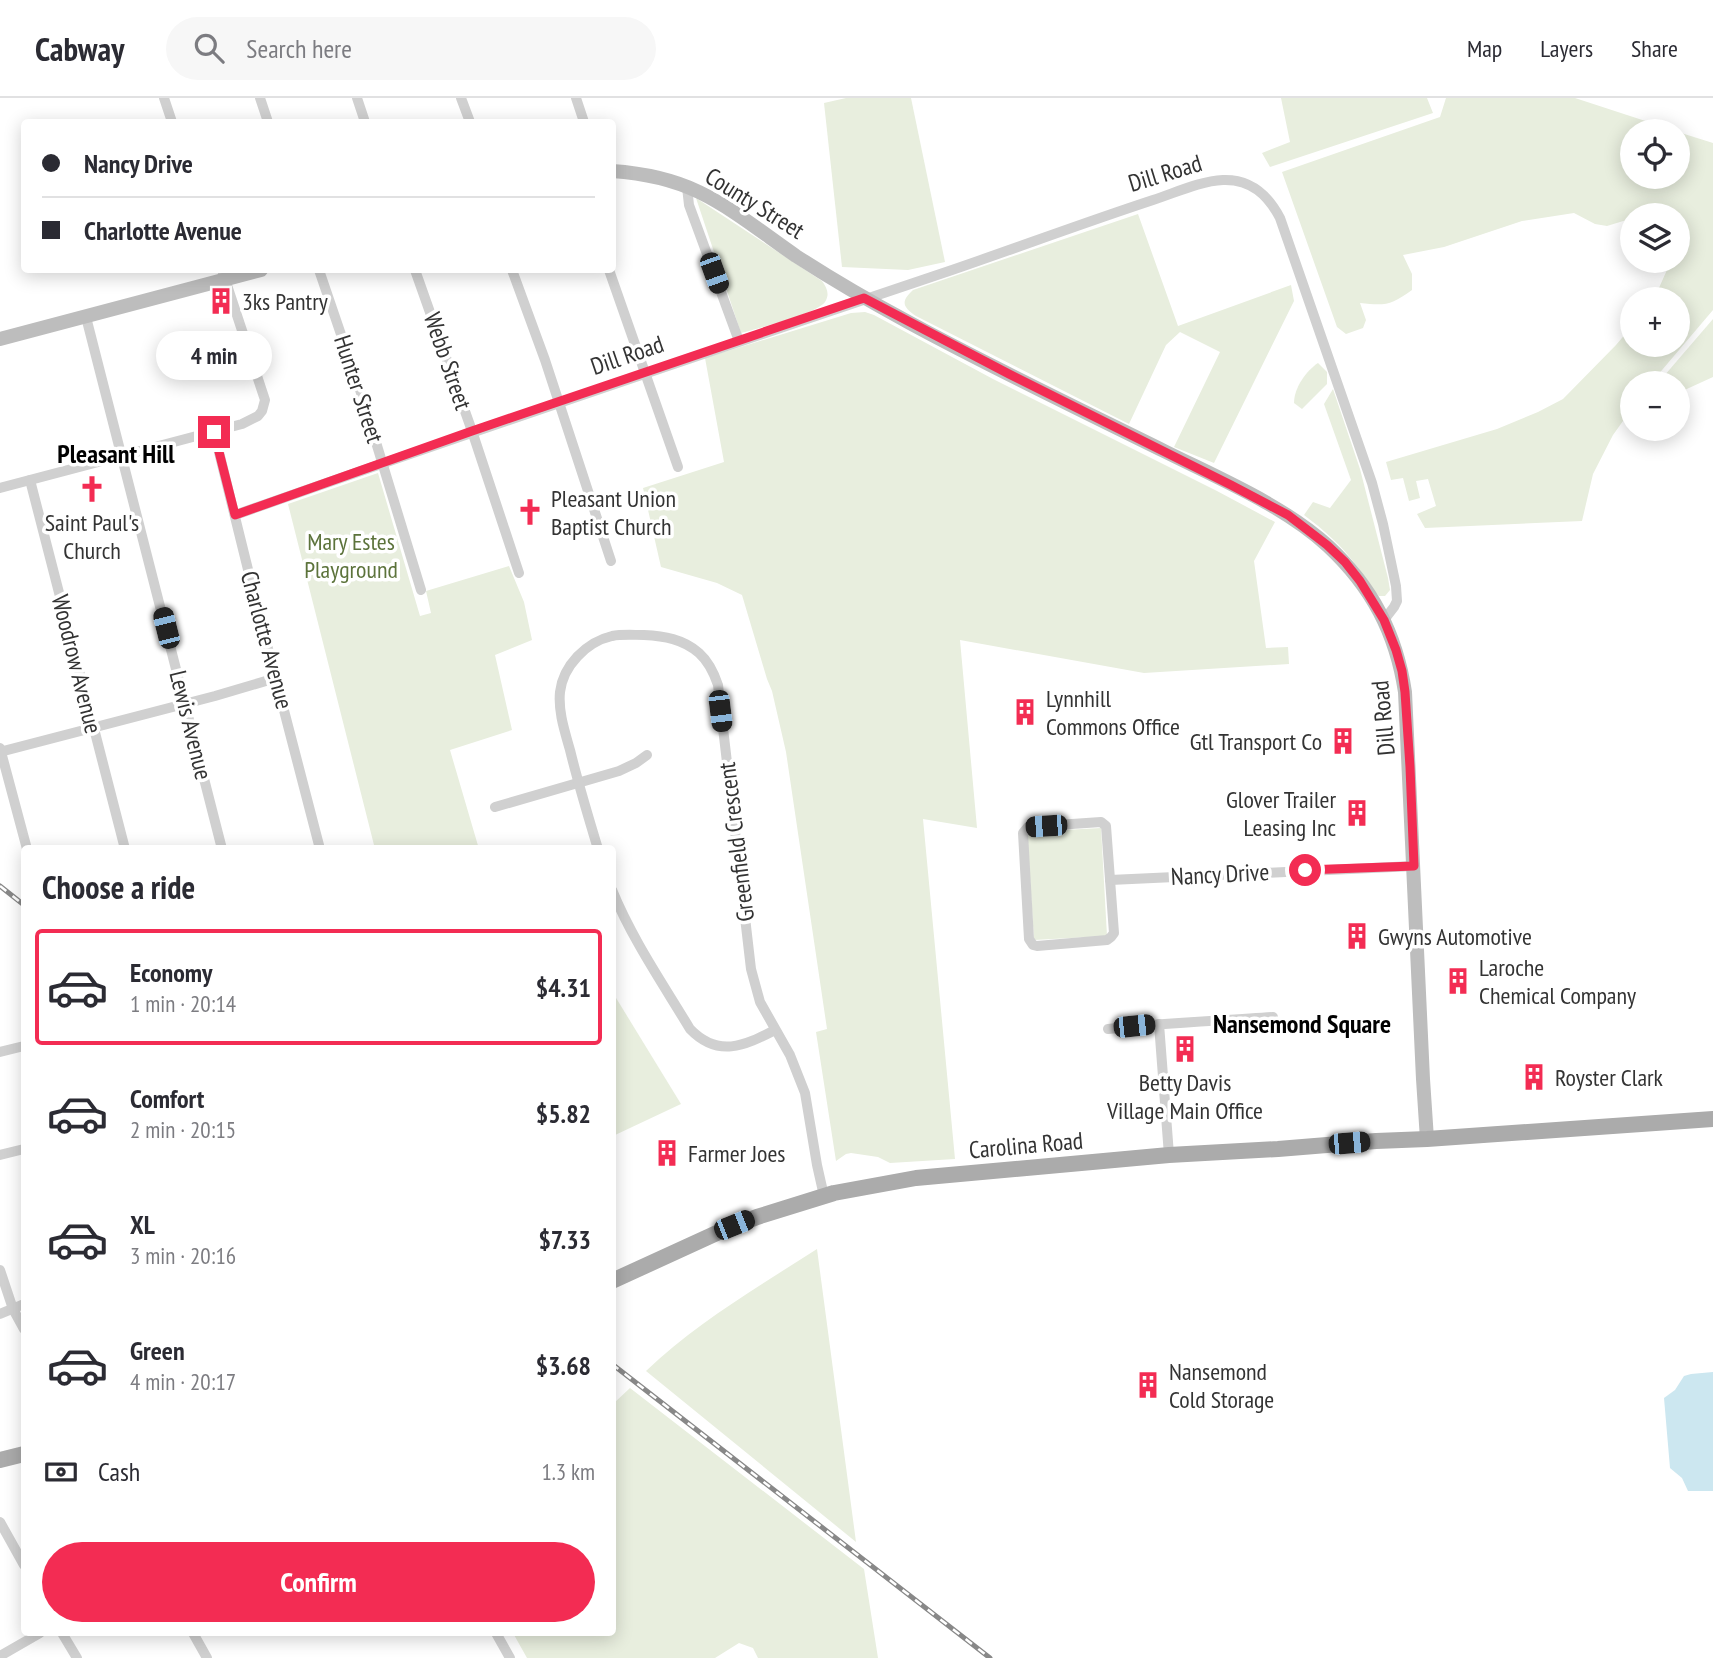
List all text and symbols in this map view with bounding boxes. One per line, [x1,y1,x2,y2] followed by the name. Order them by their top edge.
[166,17,656,80] search box
[35,27,124,70] text: Cabway
[190,29,228,67] icon: search
[246,32,352,65] text: Search here
[1467,33,1502,64] text: Map
[1540,33,1593,64] text: Layers
[1631,33,1678,64] text: Share
[1620,119,1690,441] map controls
[1620,119,1690,189] button: locate
[84,147,193,180] text: Nancy Drive
[1125,147,1205,199] street label: Dill Road
[700,160,811,246] street label: County Street
[1620,203,1690,273] button: layers
[84,214,242,247] text: Charlotte Avenue
[697,250,732,296] car
[206,286,236,316] building icon: 3ks Pantry
[242,286,328,317] place label: 3ks Pantry
[1620,287,1690,357] button: +
[417,308,479,414] street label: Webb Street
[586,328,668,382] street label: Dill Road
[156,330,272,380] callout: 4 min
[327,331,391,447] street label: Hunter Street
[191,341,237,370] text: 4 min
[1620,371,1690,441] button: −
[198,416,230,448] route end
[57,437,175,470] district label: Pleasant Hill
[77,474,107,504] church icon: Saint Paul's Church
[551,483,676,542] place label: Pleasant Union Baptist Church
[515,497,545,527] church icon: Pleasant Union Baptist Church
[45,507,139,566] place label: Saint Paul's Church
[304,526,398,585] park label: Mary Estes Playground
[234,568,300,712] street label: Charlotte Avenue
[45,591,109,737] street label: Woodrow Avenue
[151,605,182,651] car
[163,667,219,783] street label: Lewis Avenue
[1364,679,1402,757] street label: Dill Road
[1046,683,1180,742] place label: Lynnhill Commons Office
[708,689,733,733] car
[1010,697,1040,727] building icon: Lynnhill Commons Office
[1190,726,1322,757] place label: Gtl Transport Co
[1328,726,1358,756] building icon: Gtl Transport Co
[711,760,761,924] street label: Greenfield Crescent
[1226,784,1336,843] place label: Glover Trailer Leasing Inc
[1342,798,1372,828] building icon: Glover Trailer Leasing Inc
[1025,814,1068,838] car
[1289,854,1321,886] route start
[1170,856,1270,892] street label: Nancy Drive
[42,866,195,908] text: Choose a ride
[1342,921,1372,951] building icon: Gwyns Automotive
[1378,921,1532,952] place label: Gwyns Automotive
[1479,952,1636,1011] place label: Laroche Chemical Company
[46,956,109,1019] icon: car
[130,956,212,989] text: Economy
[1443,966,1473,996] building icon: Laroche Chemical Company
[536,971,591,1004] text: $4.31
[130,989,236,1018] text: 1 min · 20:14
[1213,1007,1391,1040] district label: Nansemond Square
[1113,1013,1156,1039] car
[1170,1034,1200,1064] building icon: Betty Davis Village Main Office
[1519,1062,1549,1092] building icon: Royster Clark
[1555,1062,1664,1093] place label: Royster Clark
[1106,1067,1263,1126] place label: Betty Davis Village Main Office
[46,1082,109,1145] icon: car
[130,1082,204,1115] text: Comfort
[536,1097,591,1130] text: $5.82
[130,1115,236,1144] text: 2 min · 20:15
[968,1125,1084,1165] street label: Carolina Road
[1328,1131,1371,1155] car
[652,1138,682,1168] building icon: Farmer Joes
[688,1138,785,1169] place label: Farmer Joes
[711,1207,758,1243] car
[46,1208,109,1271] icon: car
[130,1208,155,1241] text: XL
[538,1223,591,1256] text: $7.33
[130,1241,236,1270] text: 3 min · 20:16
[46,1334,109,1397] icon: car
[130,1334,185,1367] text: Green
[536,1349,591,1382] text: $3.68
[1169,1356,1274,1415] place label: Nansemond Cold Storage
[130,1367,236,1396] text: 4 min · 20:17
[1133,1370,1163,1400] building icon: Nansemond Cold Storage
[42,1453,80,1491] icon: cash
[98,1455,140,1488] text: Cash
[541,1457,595,1486] text: 1.3 km
[42,1542,595,1622] button: Confirm

